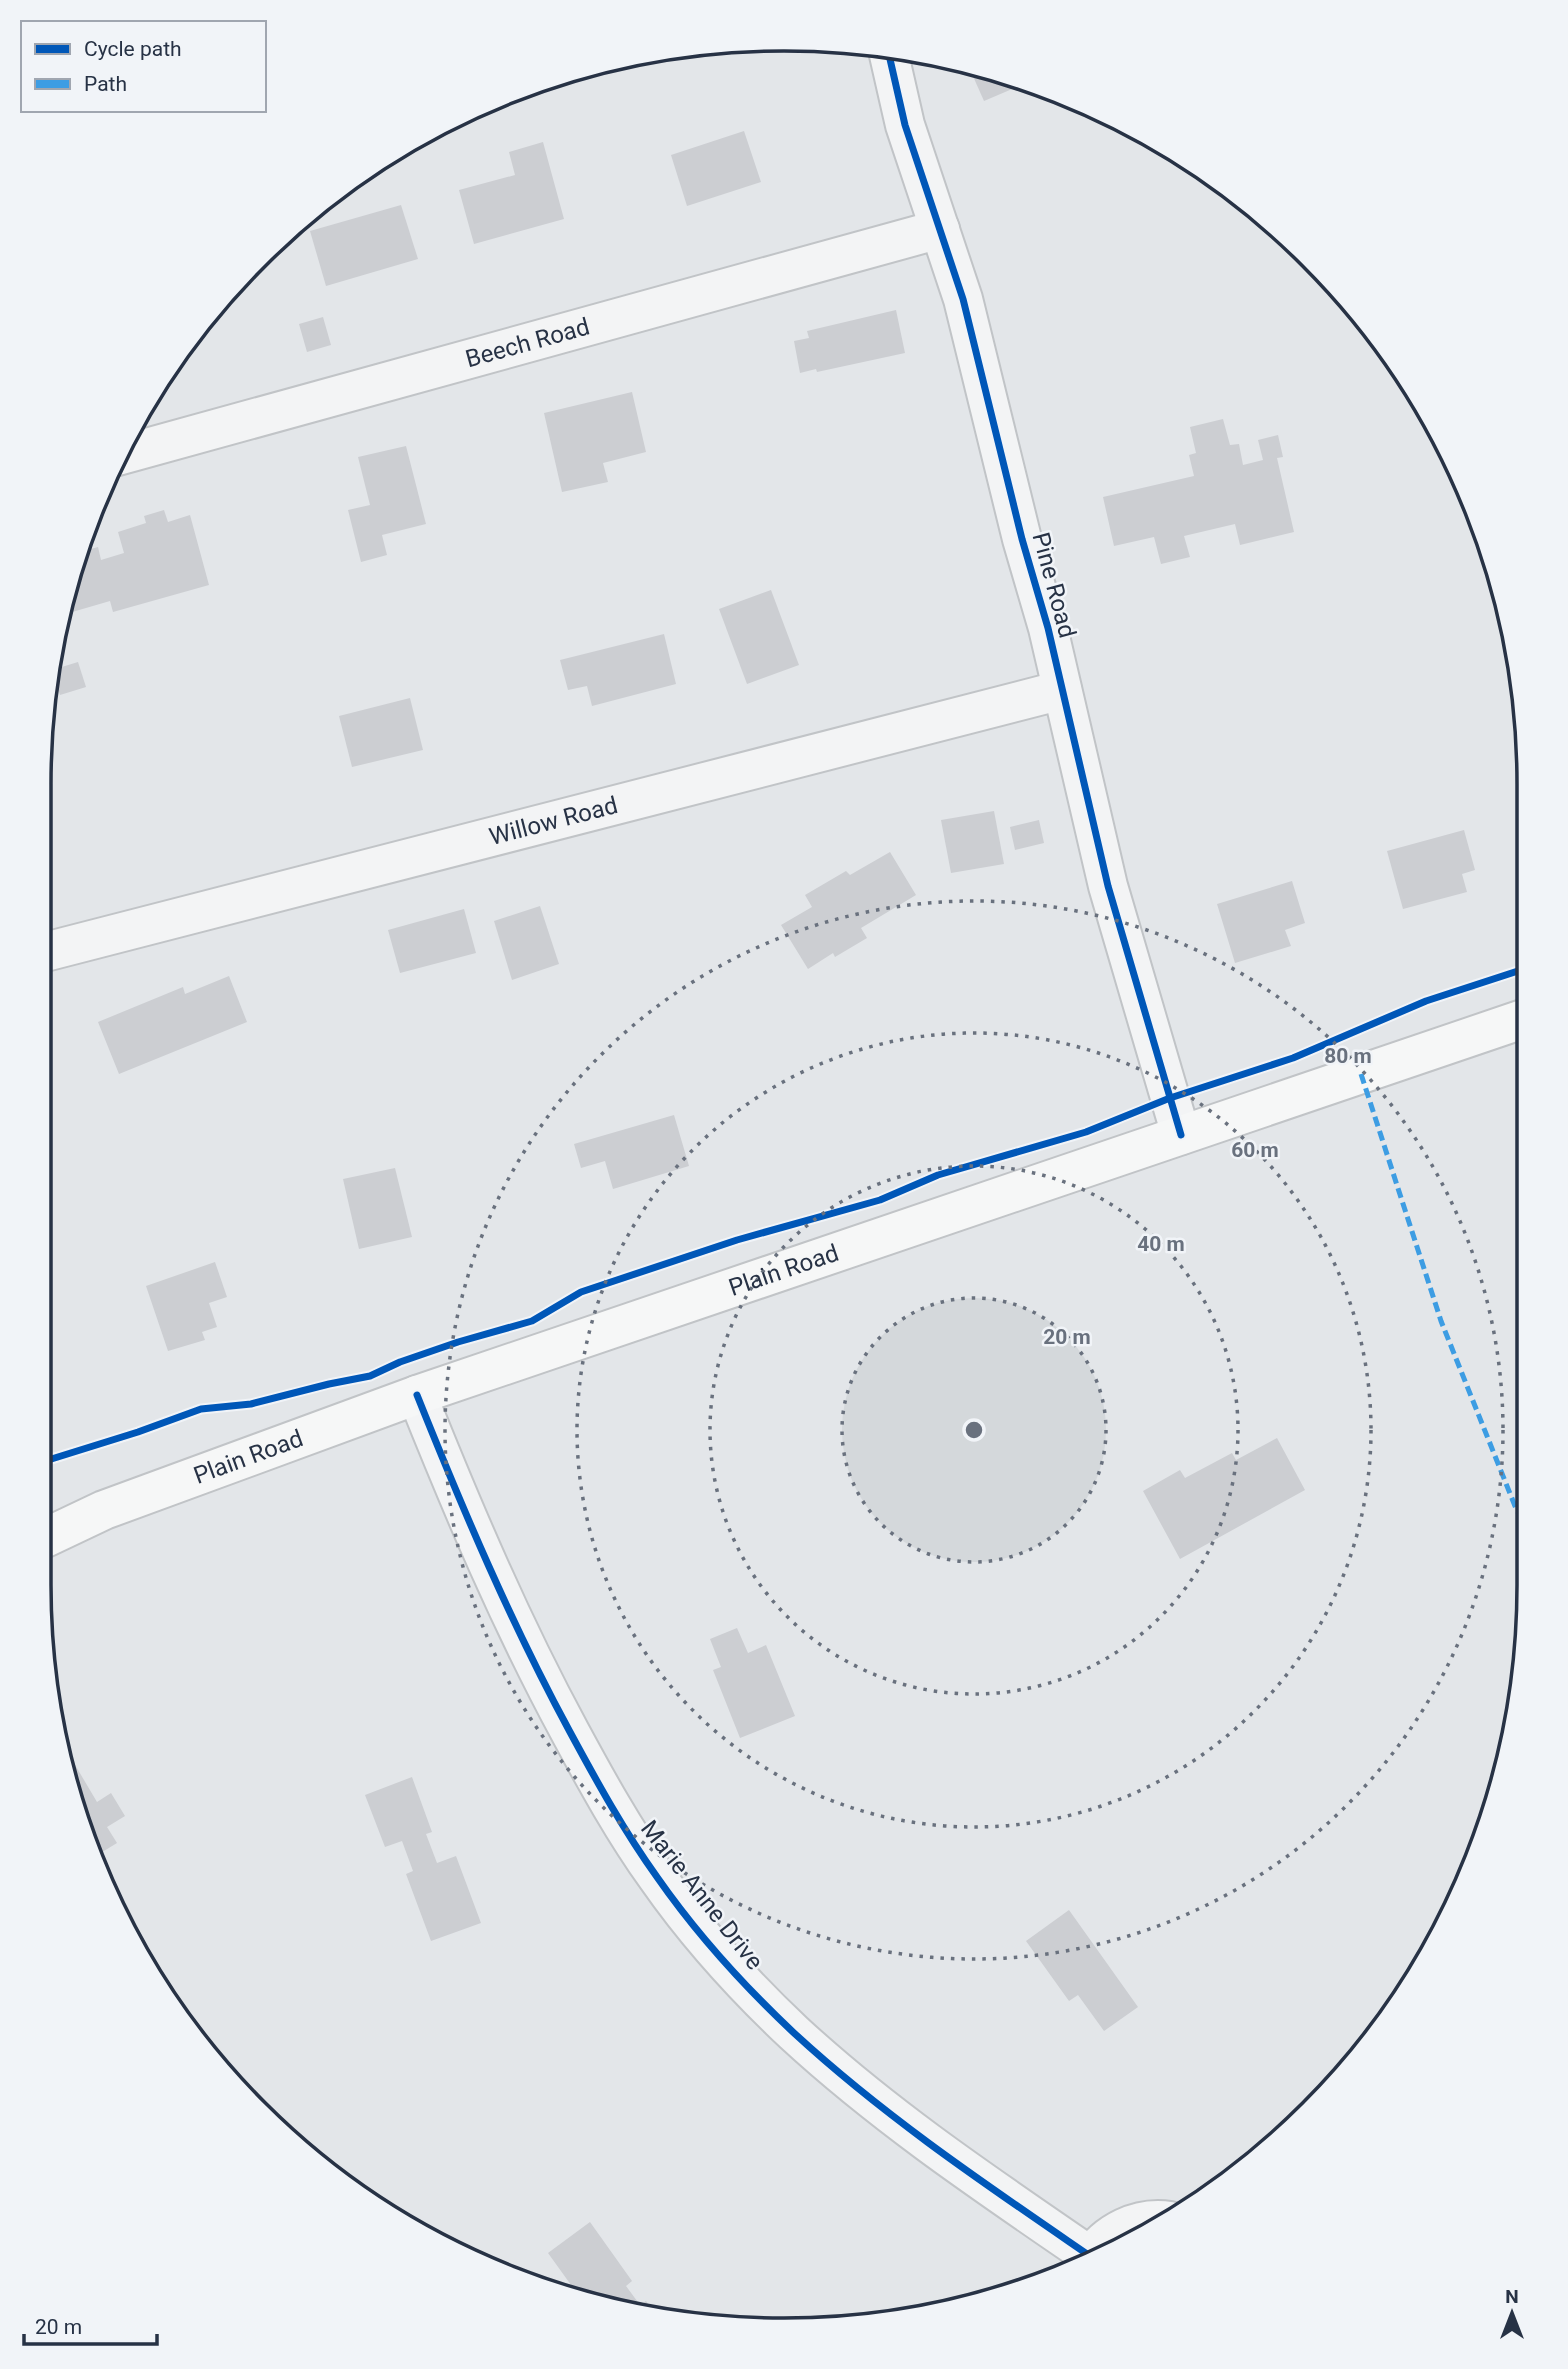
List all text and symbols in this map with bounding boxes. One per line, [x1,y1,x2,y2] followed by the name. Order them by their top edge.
[21,21,266,112] legend
[84,37,182,61] text: Cycle path
[84,72,127,96] text: Path
[462,312,593,373] street label: Beech Road
[1027,529,1081,641] street label: Pine Road
[486,791,621,851] street label: Willow Road
[1324,1044,1372,1068] text: 80 m
[1231,1138,1279,1162] text: 60 m
[1137,1232,1185,1256] text: 40 m
[725,1239,842,1302] street label: Plain Road
[1043,1325,1091,1349] text: 20 m
[962,1418,986,1442] centre of rings
[190,1424,307,1490] street label: Plain Road
[635,1815,769,1975] street label: Marie Anne Drive
[1477,2278,1547,2348] north arrow
[1505,2285,1519,2308] text: N
[24,2302,158,2346] scale bar
[35,2315,82,2339] text: 20 m

